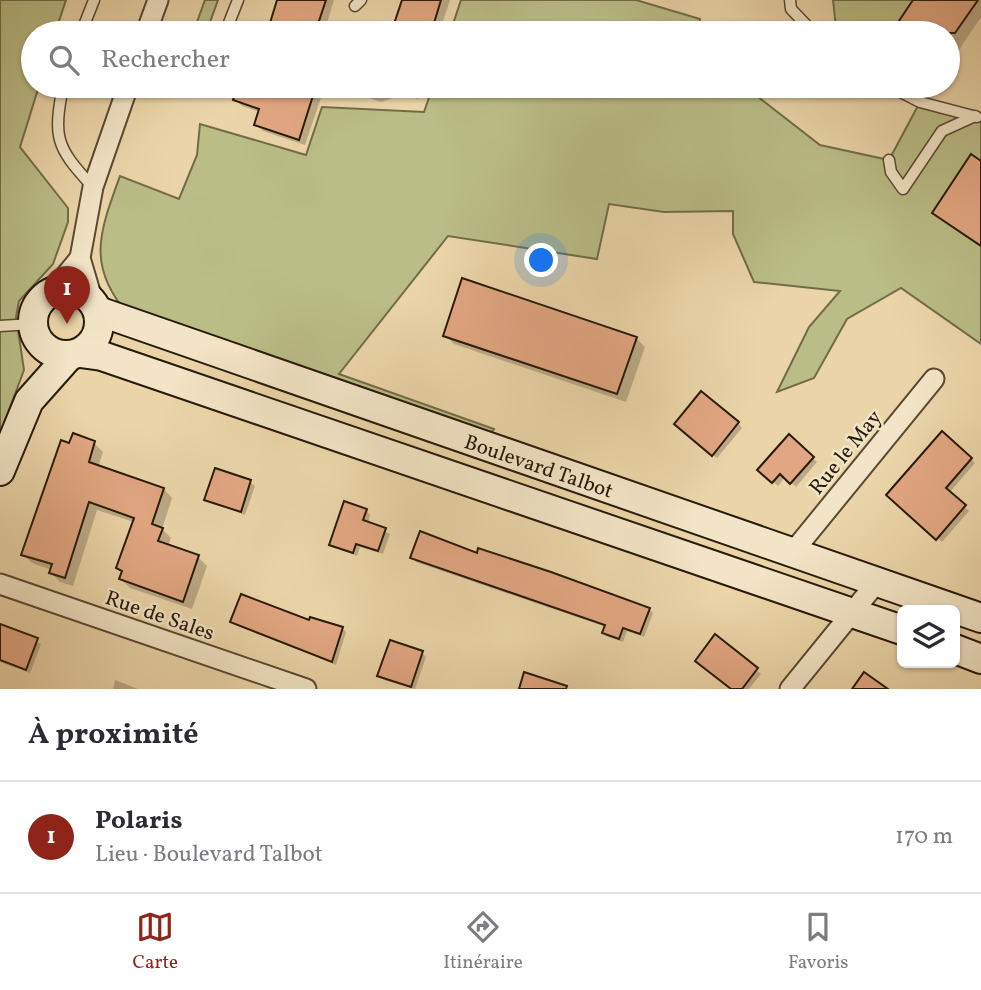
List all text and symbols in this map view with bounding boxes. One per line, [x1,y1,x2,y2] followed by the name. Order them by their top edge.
[21,21,960,98] search box
[45,41,83,79] icon: search
[101,42,230,78] text: Rechercher
[524,243,558,277] your location
[44,266,90,324] pin: 1
[803,404,890,502] street label: Rue le May
[460,428,617,506] street label: Boulevard Talbot
[101,584,218,649] street label: Rue de Sales
[897,605,960,668] map controls
[897,605,960,668] button: layers
[28,714,199,756] text: À proximité
[95,803,182,839] text: Polaris
[46,821,56,853] text: 1
[895,821,953,853] text: 170 m
[95,839,323,871] text: Lieu · Boulevard Talbot
[133,908,178,976] tab: Carte
[443,908,523,976] tab: Itinéraire
[788,908,848,976] tab: Favoris

